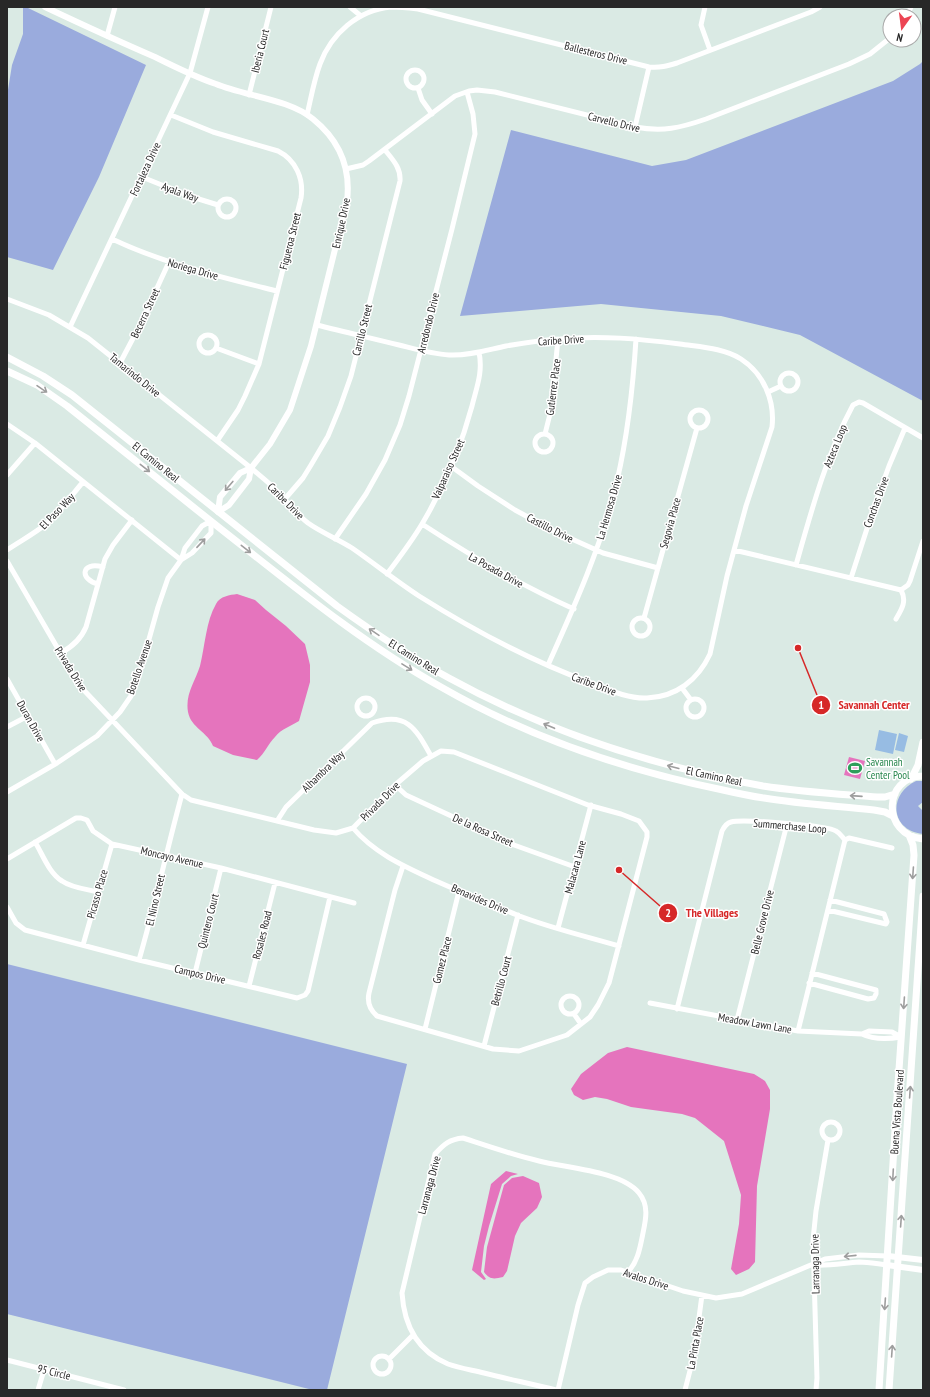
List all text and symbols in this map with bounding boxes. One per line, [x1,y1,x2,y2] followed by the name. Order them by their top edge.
[882,8,922,48] north arrow
[248,28,272,74] street label: Iberia Court
[895,30,904,45] text: N
[563,38,629,68] street label: Ballesteros Drive
[586,109,642,135] street label: Carvello Drive
[126,139,164,198] street label: Fortaleza Drive
[160,179,201,205] street label: Ayala Way
[329,196,353,250] street label: Enrique Drive
[276,211,304,271] street label: Figueroa Street
[166,255,220,283] street label: Noriega Drive
[127,286,163,340] street label: Becerra Street
[414,291,442,355] street label: Arredondo Drive
[349,303,375,357] street label: Carrillo Street
[537,331,585,349] street label: Caribe Drive
[106,350,164,400] street label: Tamarindo Drive
[543,357,563,416] street label: Gutierrez Place
[36,385,47,393] one-way arrow
[820,422,850,470] street label: Azteca Loop
[428,437,467,502] street label: Valparaiso Street
[130,439,183,486] street label: El Camino Real
[139,463,150,472] one-way arrow
[593,472,625,541] street label: La Hermosa Drive
[860,474,892,530] street label: Conchas Drive
[265,480,308,523] street label: Caribe Drive
[225,481,234,492] one-way arrow
[36,489,78,532] street label: El Paso Way
[656,496,684,550] street label: Segovia Place
[524,510,576,546] street label: Castillo Drive
[196,538,206,548] one-way arrow
[241,545,252,553] one-way arrow
[466,549,526,591] street label: La Posada Drive
[368,628,379,636] one-way arrow
[386,636,442,678] street label: El Camino Real
[123,637,155,696] street label: Botello Avenue
[52,644,90,694] street label: Privada Drive
[401,664,413,672] one-way arrow
[570,669,619,699] street label: Caribe Drive
[811,693,918,717] callout: Savannah Center
[818,697,824,712] text: 1
[838,697,910,712] text: Savannah Center
[14,698,48,745] street label: Duran Drive
[544,722,556,729] one-way arrow
[299,747,348,795] street label: Alhambra Way
[866,755,910,782] place label: Savannah Center Pool
[847,760,863,776] sports icon: Savannah Center Pool
[667,762,680,770] one-way arrow
[685,763,744,789] street label: El Camino Real
[357,778,403,824] street label: Privada Drive
[850,792,863,799] one-way arrow
[451,810,515,850] street label: De la Rosa Street
[753,816,827,836] street label: Summerchase Loop
[561,838,589,895] street label: Malacara Lane
[139,843,205,871] street label: Moncayo Avenue
[909,866,916,879] one-way arrow
[83,867,111,920] street label: Picasso Place
[142,873,168,927] street label: El Nino Street
[449,881,511,918] street label: Benavides Drive
[747,888,777,956] street label: Belle Grove Drive
[194,892,222,950] street label: Quintero Court
[658,901,746,925] callout: The Villages
[665,905,671,920] text: 2
[686,905,738,920] text: The Villages
[249,909,275,961] street label: Rosales Road
[429,935,455,985] street label: Gomez Place
[488,955,514,1007] street label: Betrillo Court
[173,961,227,987] street label: Campos Drive
[900,996,907,1009] one-way arrow
[717,1010,793,1036] street label: Meadow Lawn Lane
[887,1069,907,1155] street label: Buena Vista Boulevard
[907,1086,914,1099] one-way arrow
[414,1154,444,1216] street label: Larranaga Drive
[889,1168,896,1181] one-way arrow
[898,1215,905,1228] one-way arrow
[807,1233,823,1294] street label: Larranaga Drive
[844,1252,857,1260] one-way arrow
[622,1265,671,1293] street label: Avalos Drive
[881,1297,888,1310] one-way arrow
[683,1315,707,1370] street label: La Pinta Place
[888,1345,895,1358] one-way arrow
[36,1361,72,1383] street label: 95 Circle

